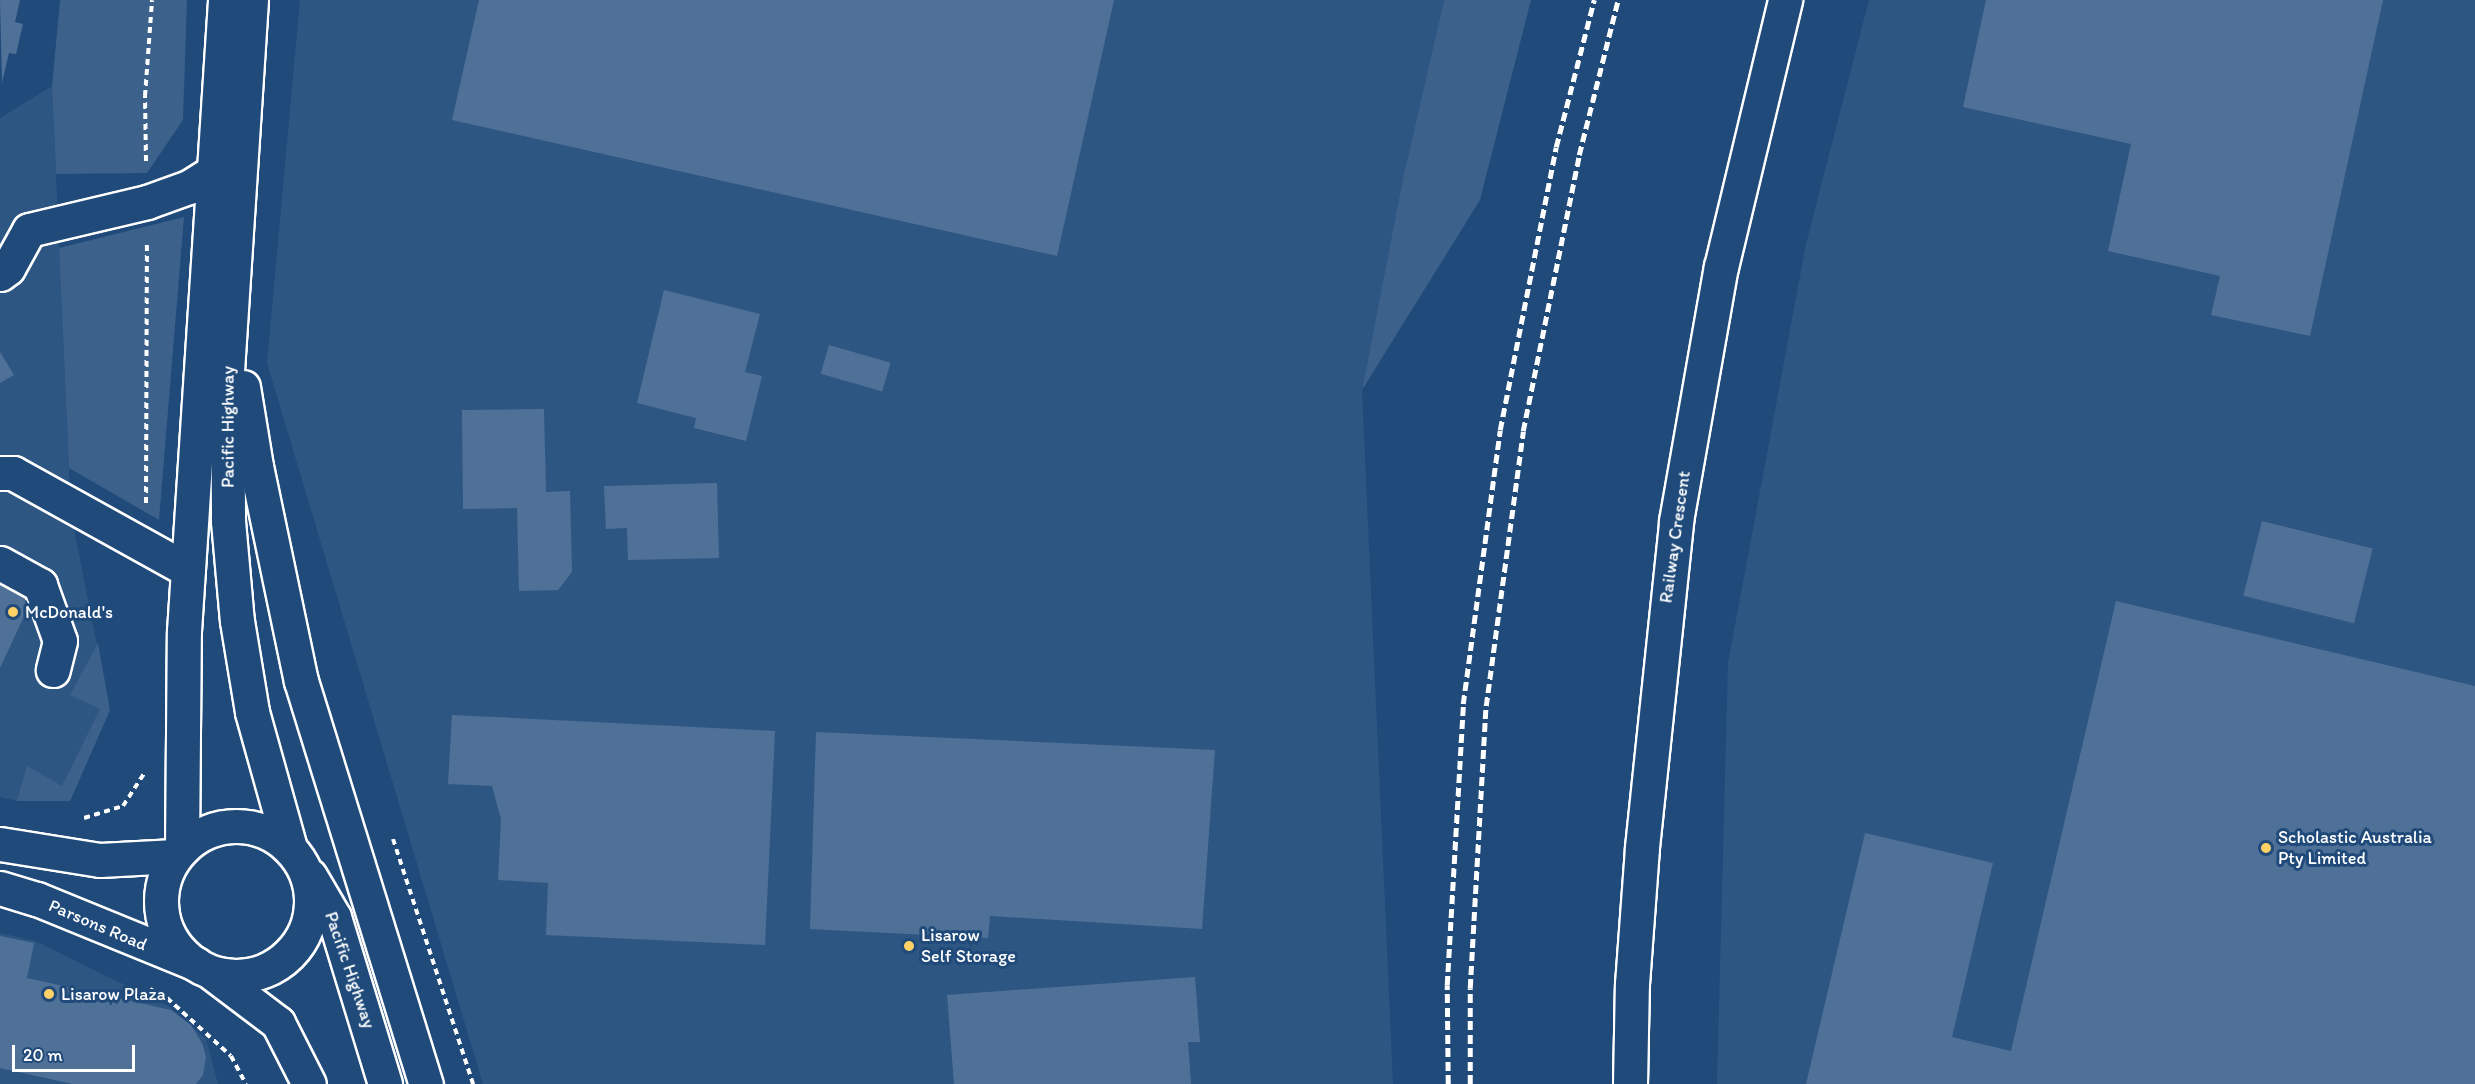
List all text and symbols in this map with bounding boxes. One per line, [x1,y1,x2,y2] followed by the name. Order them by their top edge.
[217,367,239,487] street label: Pacific Highway
[1655,470,1695,604] street label: Railway Crescent
[25,601,113,623] place label: McDonald's
[6,605,20,619] marker: McDonald's
[2278,827,2432,870] place label: Scholastic Australia Pty Limited
[2259,841,2273,855] marker: Scholastic Australia Pty Limited
[46,895,150,955] street label: Parsons Road
[320,909,380,1031] street label: Pacific Highway
[921,925,1015,968] place label: Lisarow Self Storage
[902,939,916,953] marker: Lisarow Self Storage
[61,983,166,1005] place label: Lisarow Plaza
[42,987,56,1001] marker: Lisarow Plaza
[15,1033,138,1071] scale bar
[23,1044,63,1066] text: 20 m

